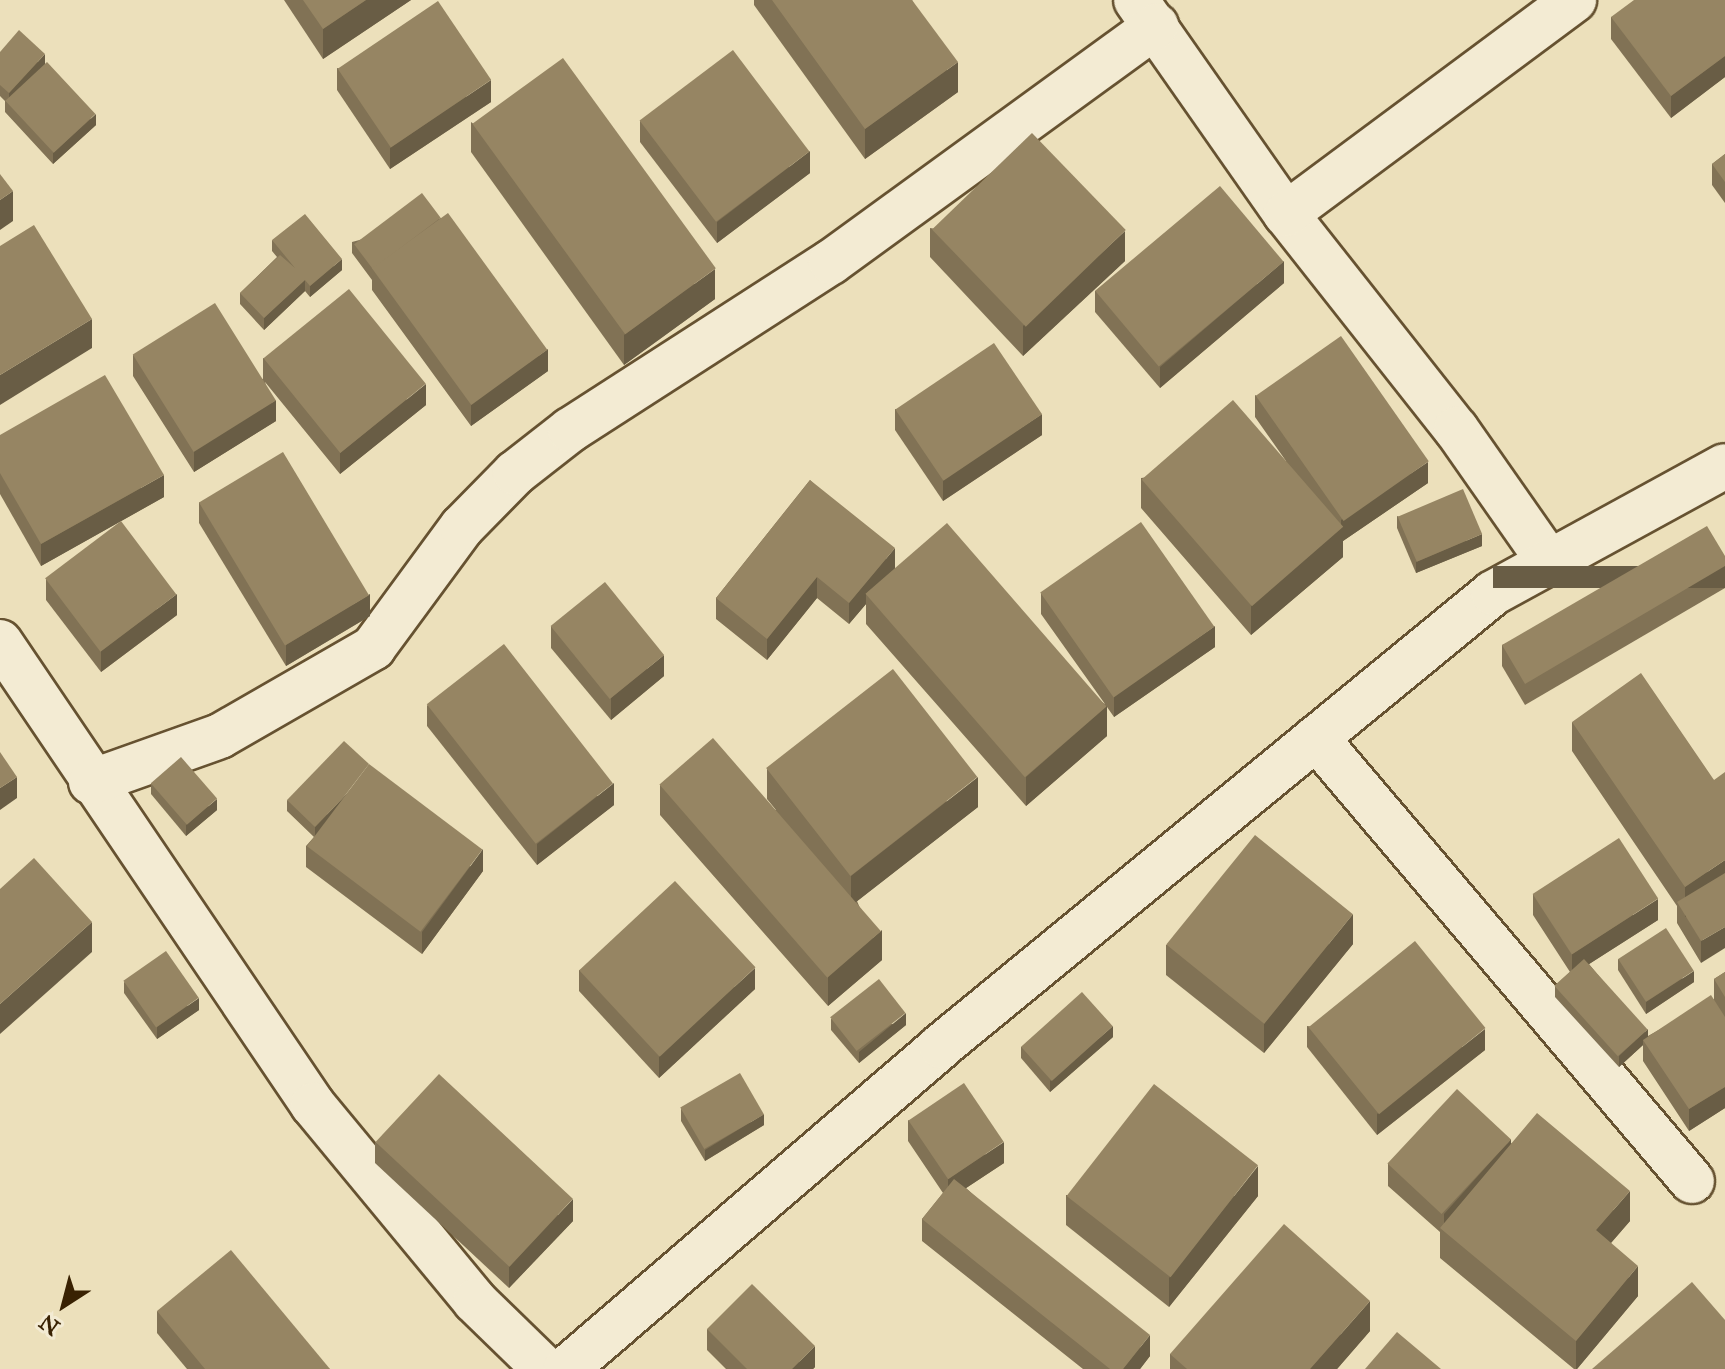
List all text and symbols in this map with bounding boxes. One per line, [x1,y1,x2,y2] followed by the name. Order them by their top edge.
[24,1265,104,1345] north arrow
[34,1308,65,1341] text: N

